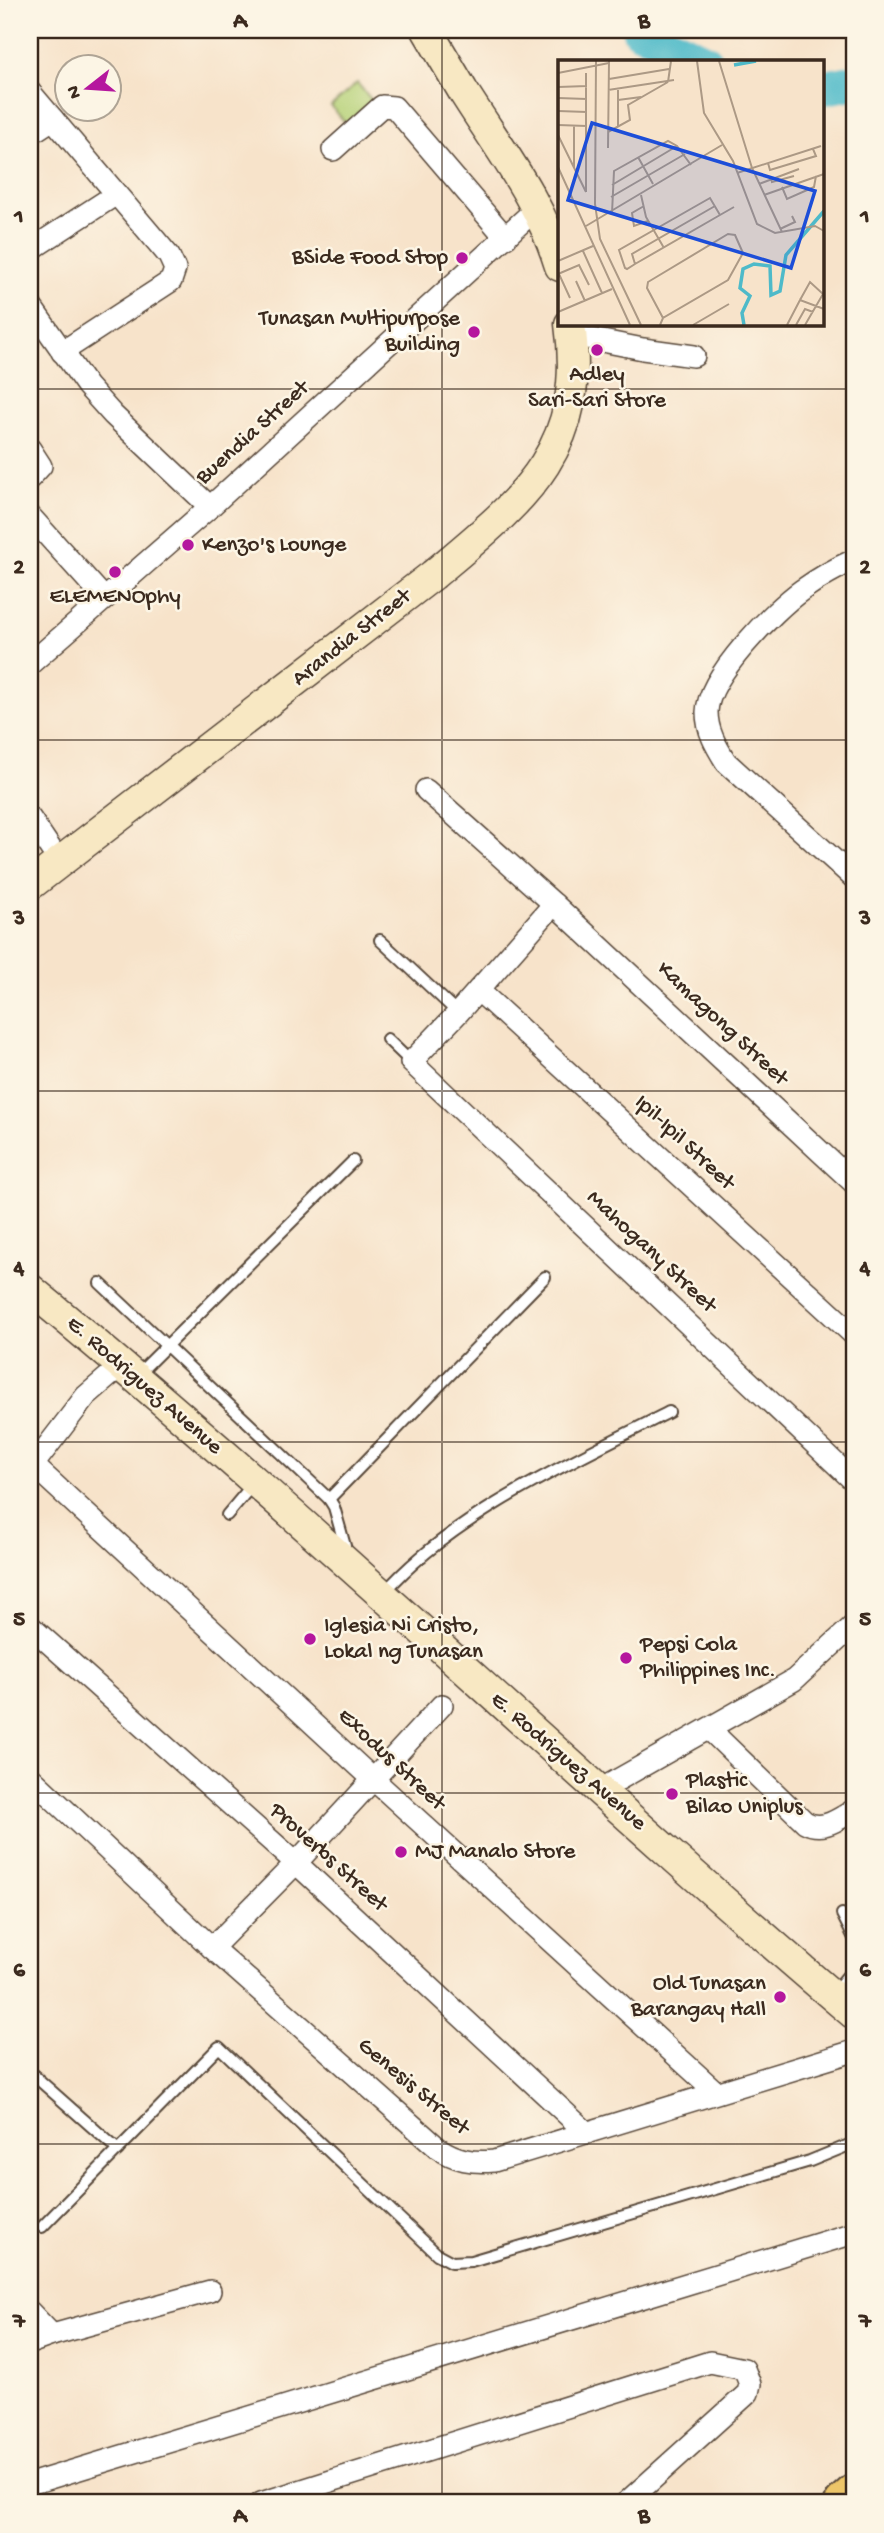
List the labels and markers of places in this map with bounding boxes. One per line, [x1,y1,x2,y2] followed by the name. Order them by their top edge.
[291,245,448,272] place label: BSide Food Stop
[454,250,470,266] marker: BSide Food Stop
[257,306,461,359] place label: Tunasan Multipurpose Building
[466,324,482,340] marker: Tunasan Multipurpose Building
[589,342,605,358] marker: Adley Sari-Sari Store
[528,362,667,415] place label: Adley Sari-Sari Store
[202,532,347,559] place label: Kenzo's Lounge
[180,537,196,553] marker: Kenzo's Lounge
[107,564,123,580] marker: ELEMENOphy
[49,584,181,611] place label: ELEMENOphy
[324,1613,483,1666] place label: Iglesia Ni Cristo, Lokal ng Tunasan
[302,1631,318,1647] marker: Iglesia Ni Cristo, Lokal ng Tunasan
[639,1632,776,1685] place label: Pepsi Cola Philippines Inc.
[618,1650,634,1666] marker: Pepsi Cola Philippines Inc.
[685,1768,803,1821] place label: Plastic Bilao Uniplus
[664,1786,680,1802] marker: Plastic Bilao Uniplus
[415,1839,577,1866] place label: MJ Manalo Store
[393,1844,409,1860] marker: MJ Manalo Store
[630,1971,766,2024] place label: Old Tunasan Barangay Hall
[772,1989,788,2005] marker: Old Tunasan Barangay Hall

